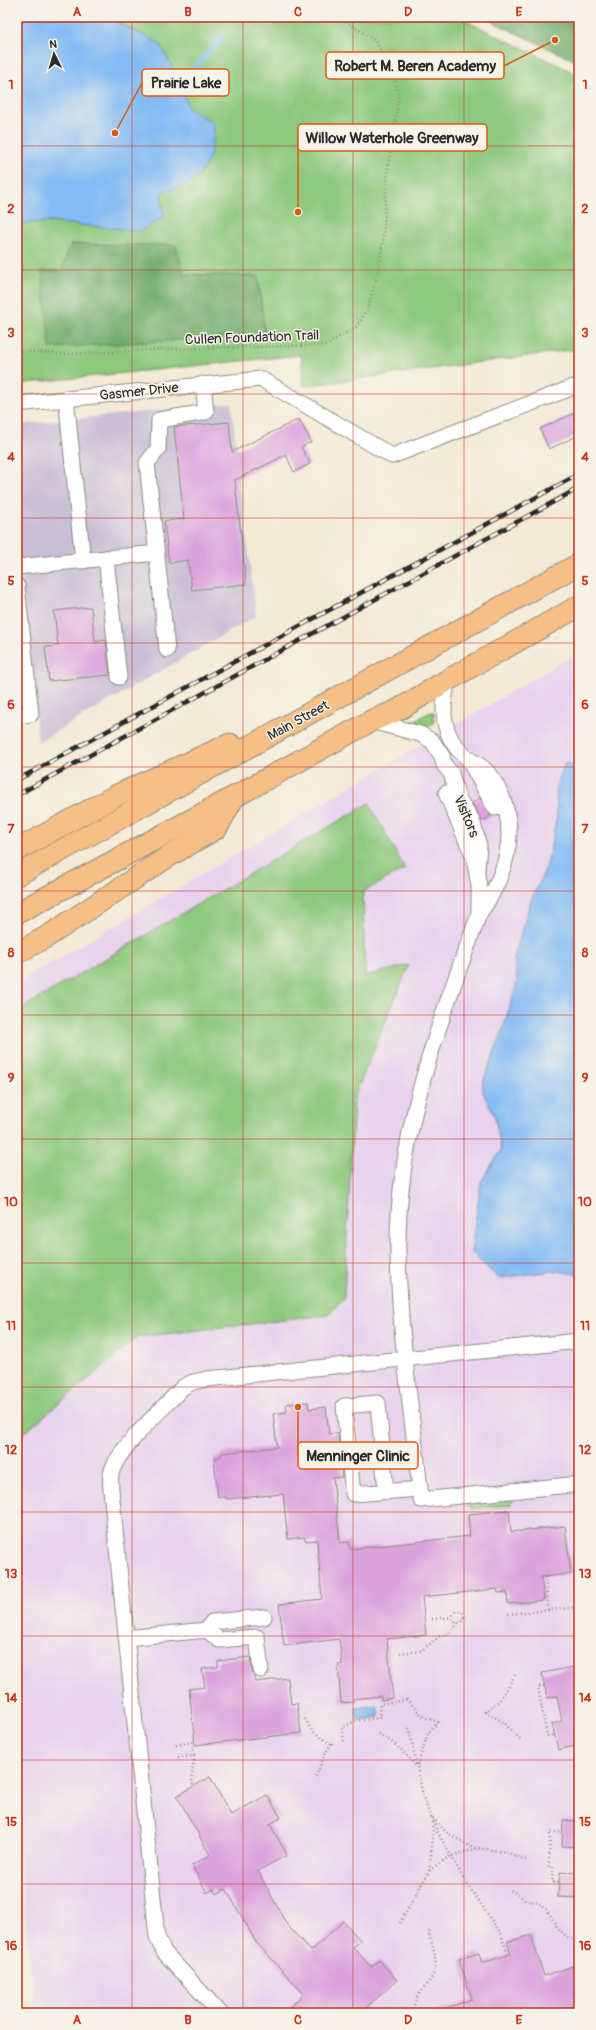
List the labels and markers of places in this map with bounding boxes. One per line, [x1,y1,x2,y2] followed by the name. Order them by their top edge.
[326,52,504,79] callout: Robert M. Beren Academy
[142,69,229,96] callout: Prairie Lake
[298,124,487,151] callout: Willow Waterhole Greenway
[298,1442,418,1469] callout: Menninger Clinic

